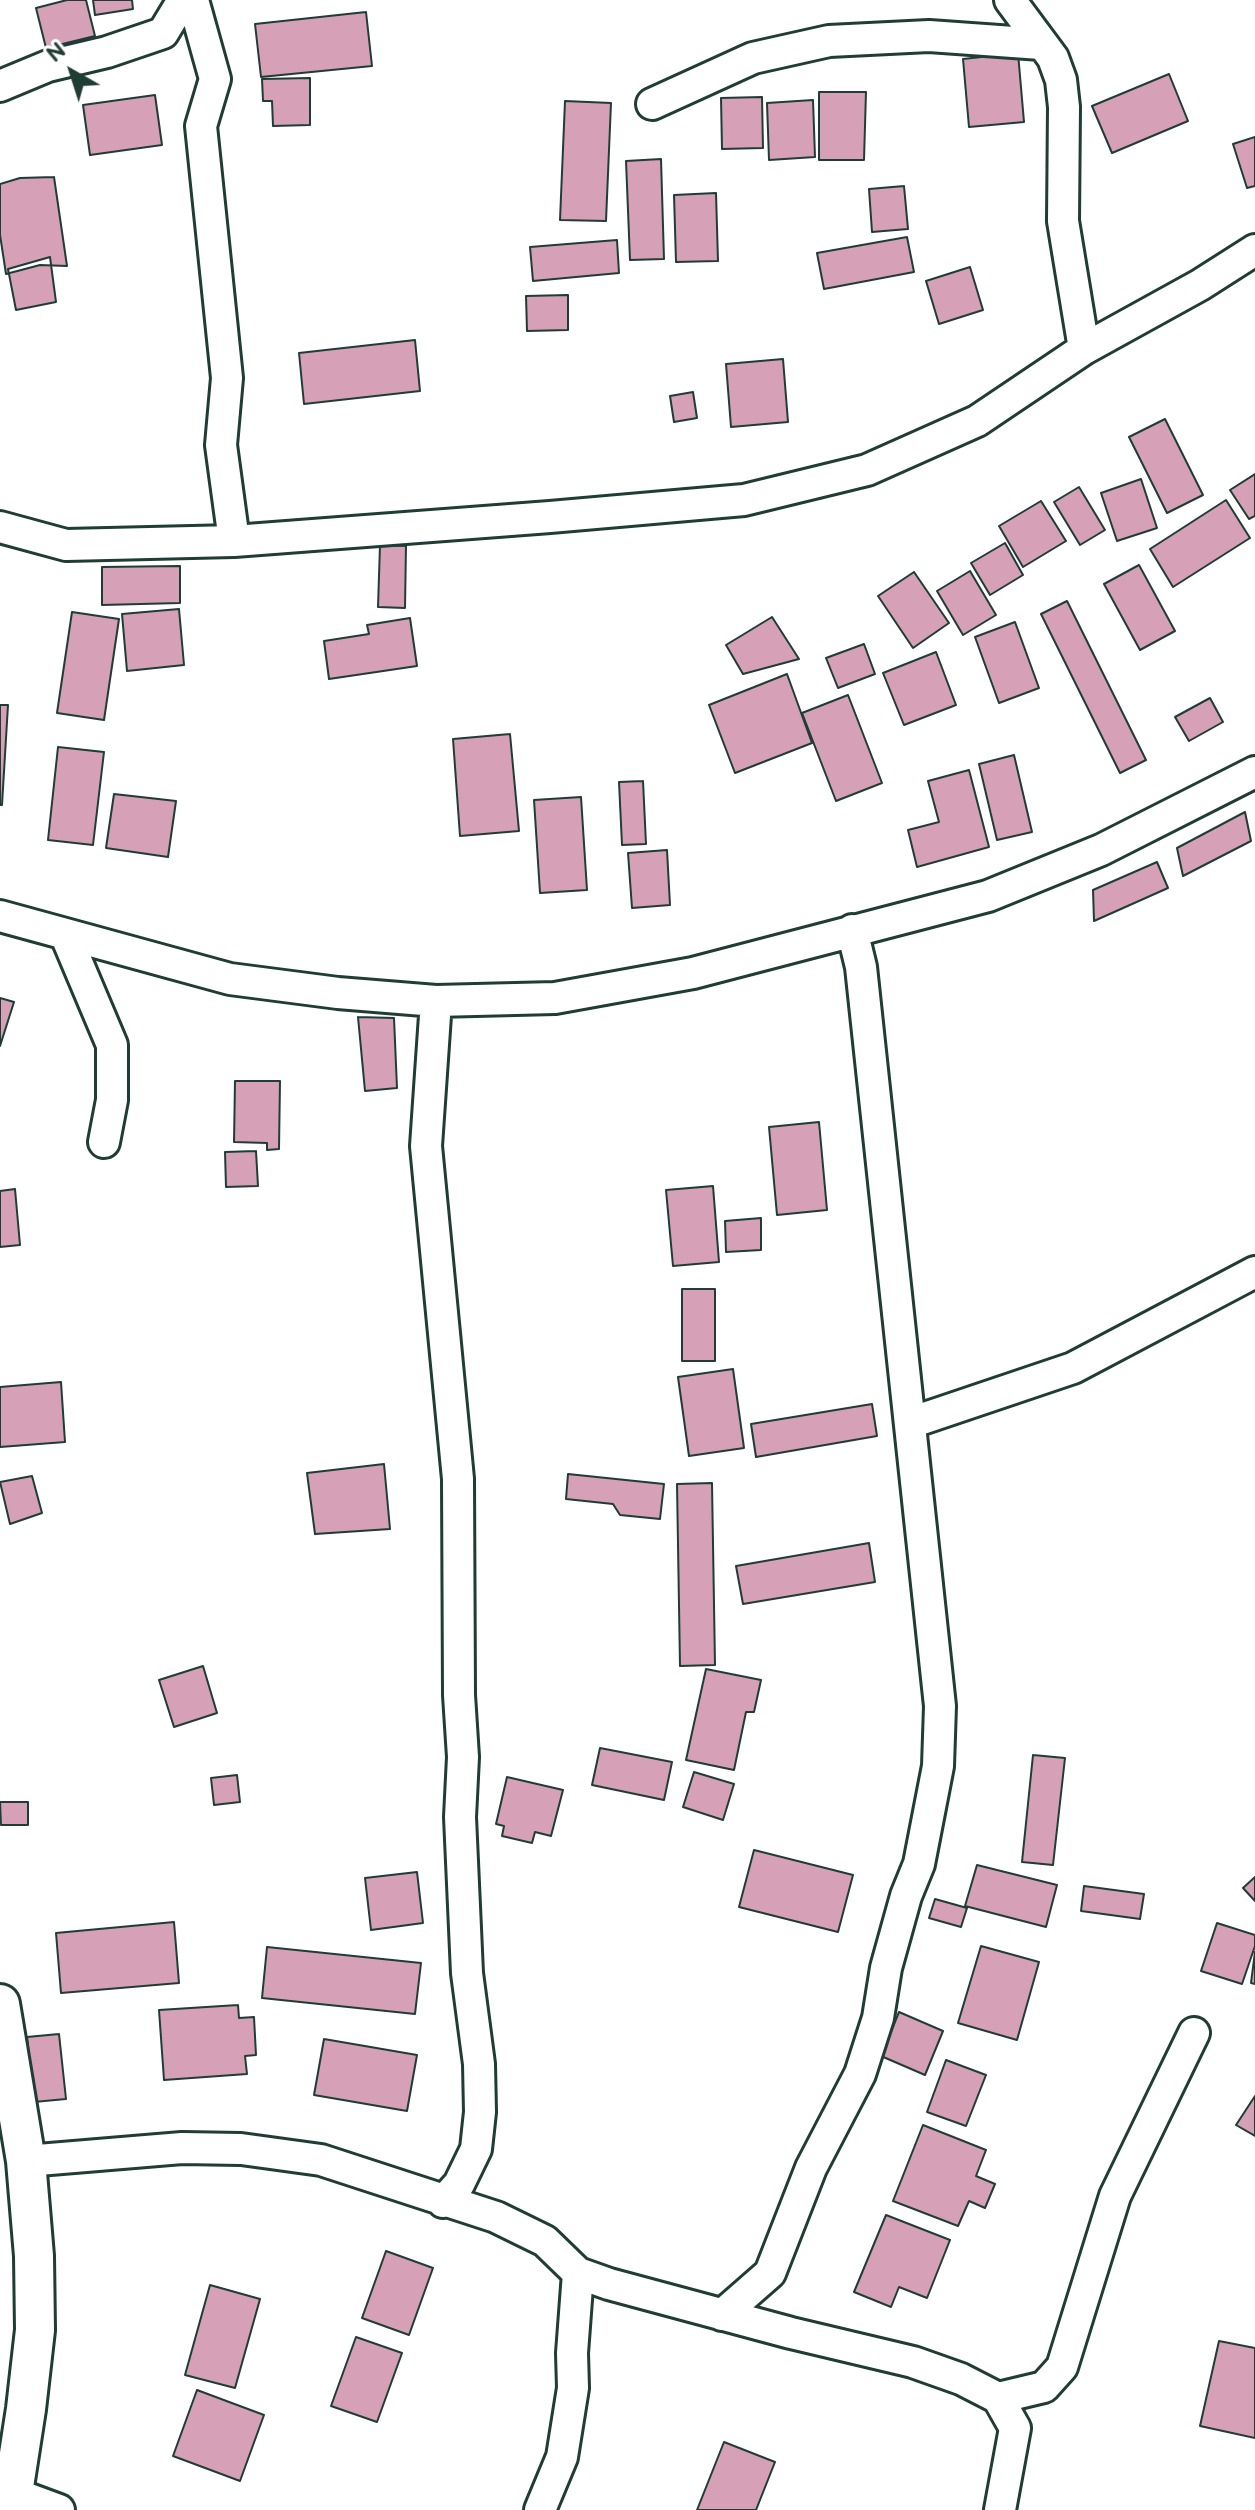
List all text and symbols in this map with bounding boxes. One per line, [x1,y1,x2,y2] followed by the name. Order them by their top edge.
[32,32,112,112] north arrow
[42,37,72,69] text: N

